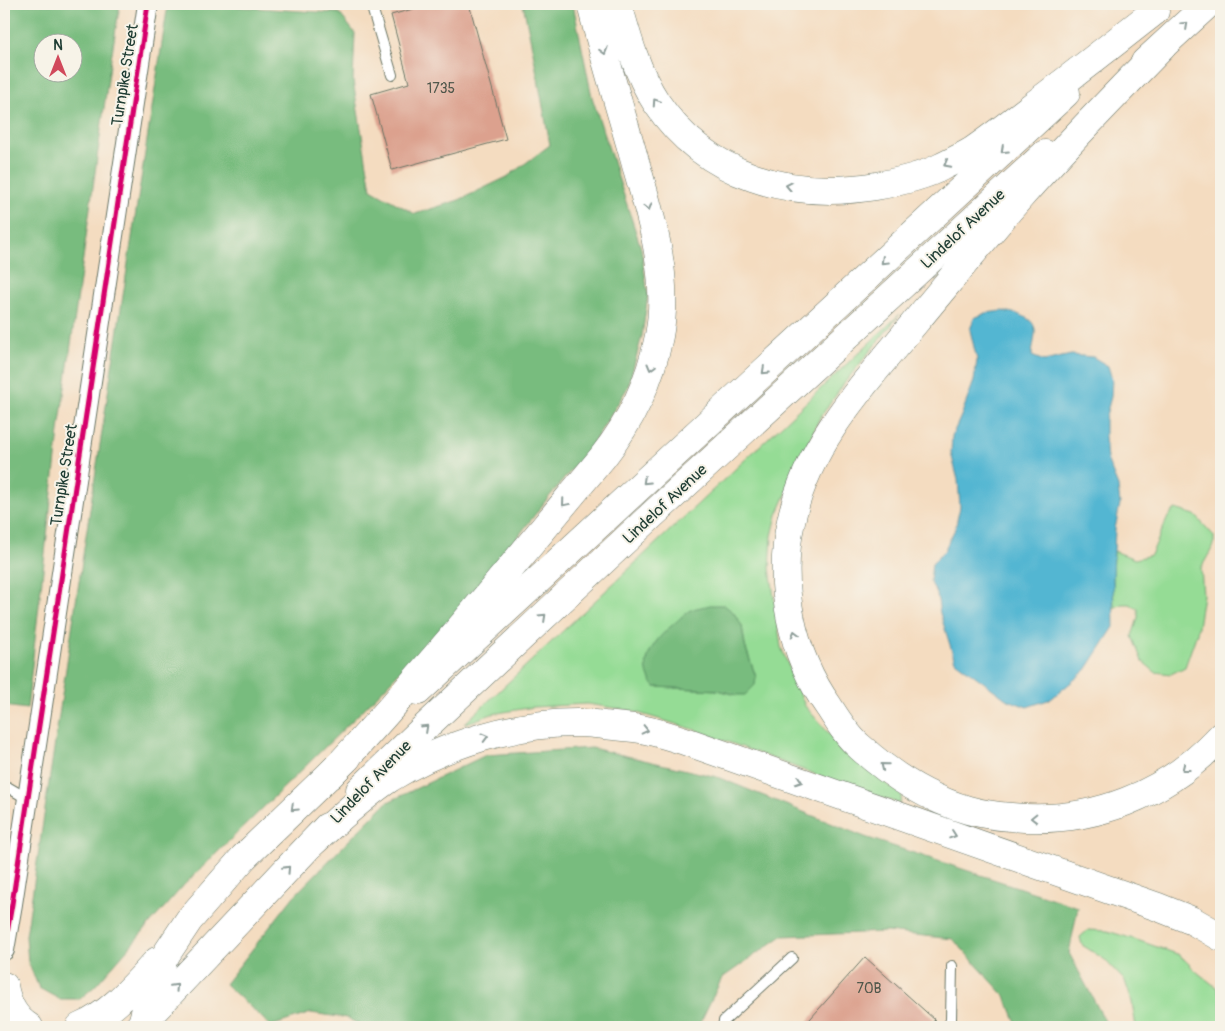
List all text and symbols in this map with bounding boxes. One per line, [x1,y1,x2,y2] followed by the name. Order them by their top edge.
[107,22,143,127] street label: Turnpike Street
[1179,22,1188,31] one-way arrow
[32,32,82,82] north arrow
[53,37,63,54] text: N
[598,46,608,54] one-way arrow
[427,80,455,97] house number: 1735
[653,98,662,108] one-way arrow
[1000,145,1009,154] one-way arrow
[943,157,952,167] one-way arrow
[785,182,793,192] one-way arrow
[917,185,1009,273] street label: Lindelof Avenue
[643,203,653,211] one-way arrow
[881,255,890,264] one-way arrow
[646,363,657,371] one-way arrow
[762,365,771,374] one-way arrow
[46,422,82,527] street label: Turnpike Street
[619,460,711,548] street label: Lindelof Avenue
[642,475,651,484] one-way arrow
[562,497,570,506] one-way arrow
[538,614,547,623] one-way arrow
[790,631,800,639] one-way arrow
[641,724,650,735] one-way arrow
[419,725,428,734] one-way arrow
[480,732,488,742] one-way arrow
[326,736,416,828] street label: Lindelof Avenue
[880,763,889,772] one-way arrow
[1182,763,1191,771] one-way arrow
[795,776,803,786] one-way arrow
[291,802,300,811] one-way arrow
[1030,813,1038,824] one-way arrow
[948,829,957,839] one-way arrow
[281,866,290,875] one-way arrow
[857,980,882,997] house number: 70B
[169,984,178,993] one-way arrow

